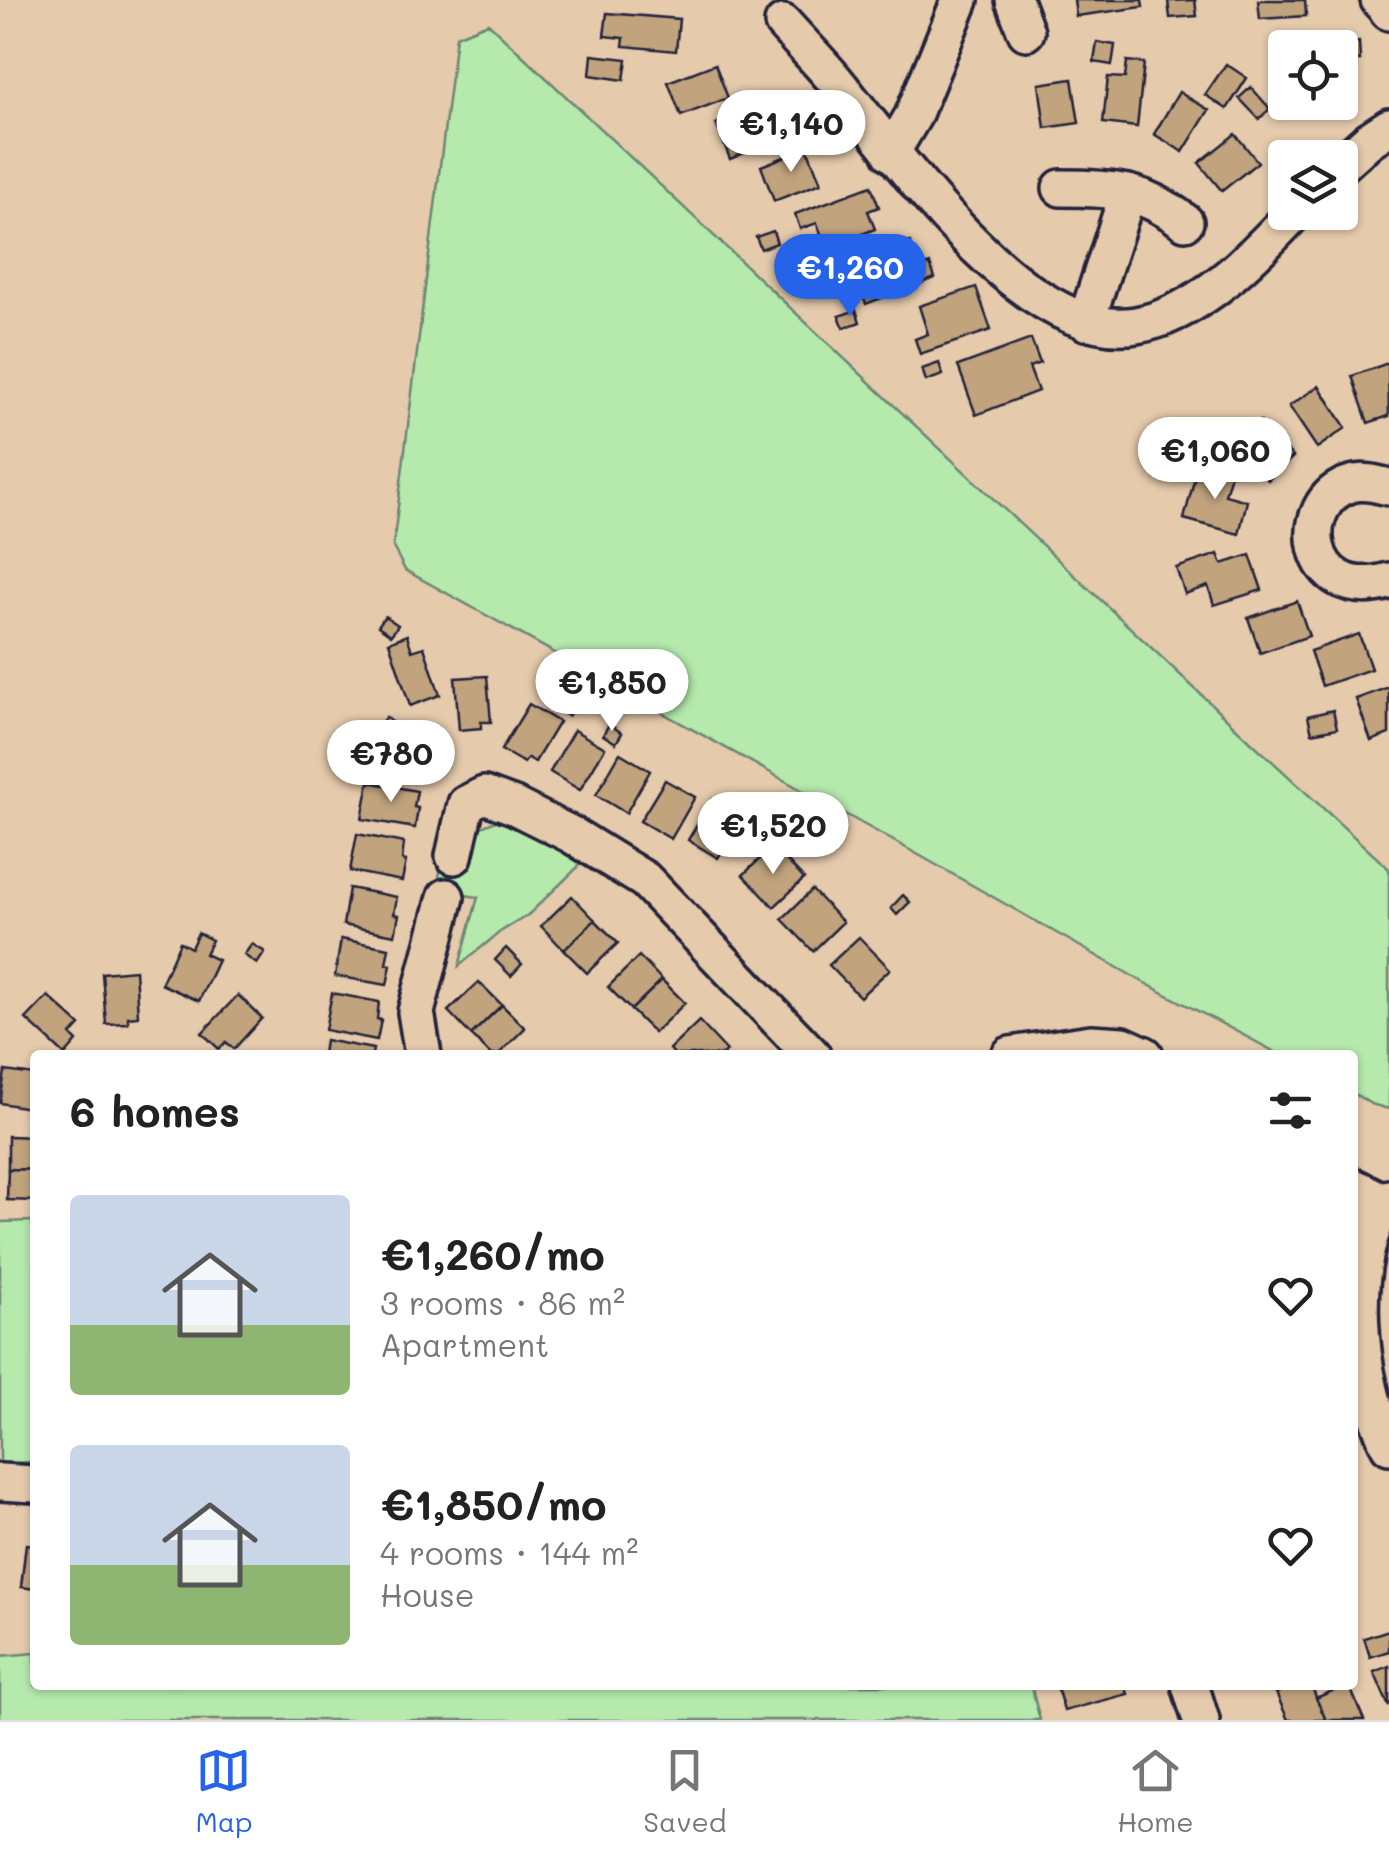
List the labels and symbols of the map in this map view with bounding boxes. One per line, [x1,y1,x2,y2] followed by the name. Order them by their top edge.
[710,90,872,175] pin: €1,140
[769,234,931,319] pin: €1,260
[1134,417,1296,502] pin: €1,060
[531,649,693,734] pin: €1,850
[332,720,450,805] pin: €780
[692,792,854,877] pin: €1,520

